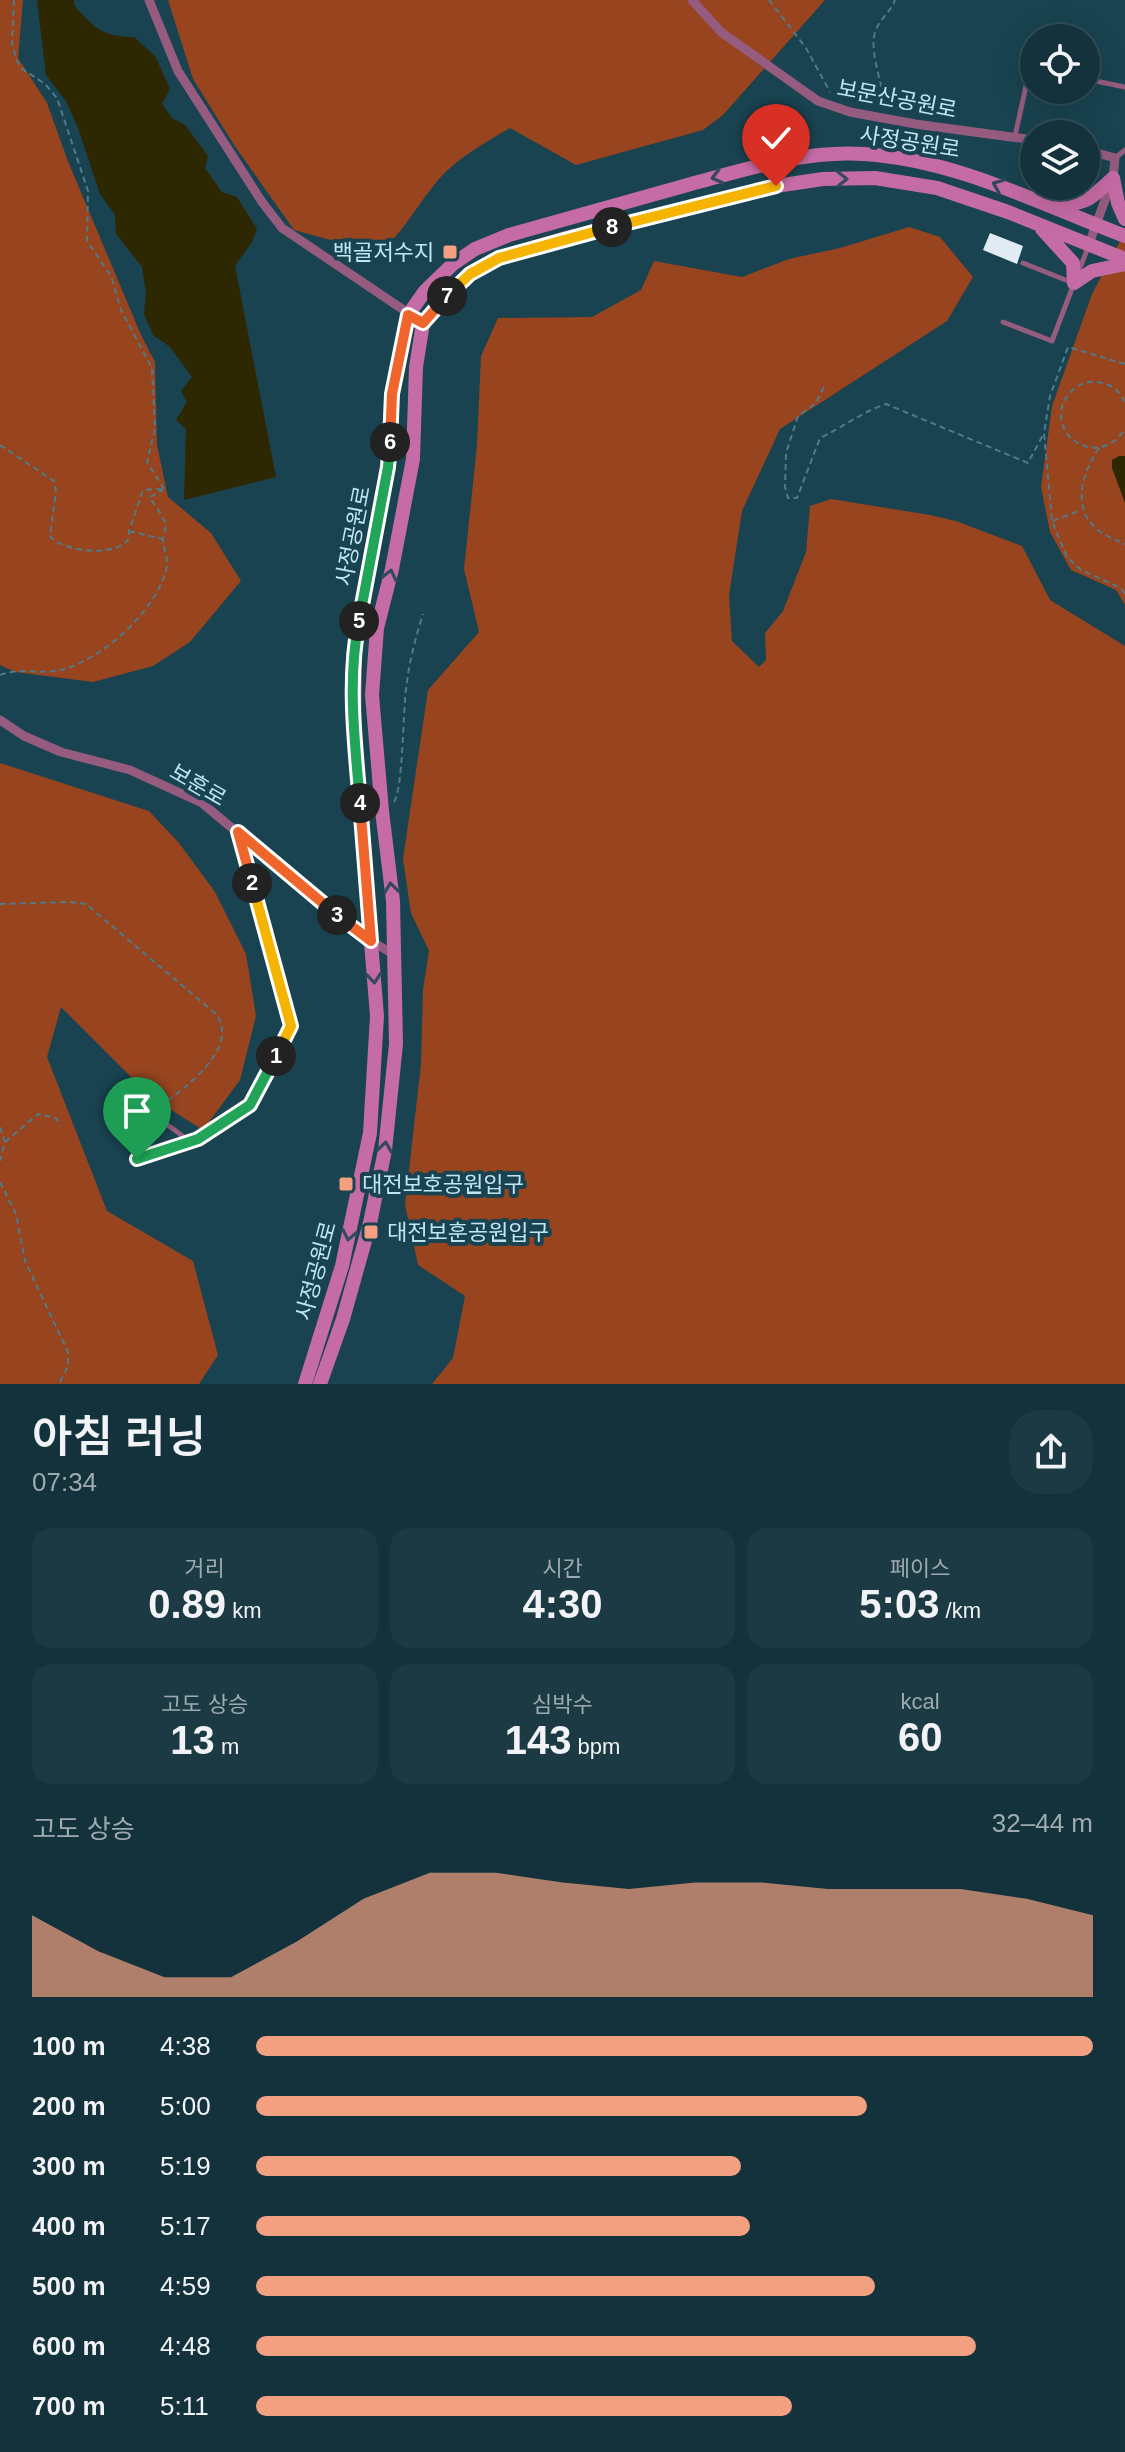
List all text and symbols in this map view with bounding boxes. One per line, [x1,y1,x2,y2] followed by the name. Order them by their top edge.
[1020,24,1100,200] map controls
[1020,24,1100,104] button: locate
[835,75,959,123] street label: 보문산공원로
[742,104,810,186] pin
[754,116,798,160] icon: check
[1020,120,1100,200] button: layers
[858,122,962,162] street label: 사정공원로
[711,168,725,185] one-way arrow
[836,170,849,188] one-way arrow
[992,179,1006,195] one-way arrow
[592,207,632,247] pin: 8
[606,214,618,239] text: 8
[333,240,434,265] place label: 백골저수지
[441,243,459,261] marker: 백골저수지
[427,276,467,316] pin: 7
[441,283,453,308] text: 7
[370,422,410,462] pin: 6
[384,429,396,454] text: 6
[331,484,375,588] street label: 사정공원로
[381,568,398,582] one-way arrow
[339,601,379,641] pin: 5
[353,608,365,633] text: 5
[165,759,231,811] street label: 보훈로
[340,783,380,823] pin: 4
[354,790,366,815] text: 4
[232,863,272,903] pin: 2
[246,870,258,895] text: 2
[383,881,400,895] one-way arrow
[317,895,357,935] pin: 3
[331,902,343,927] text: 3
[365,971,382,984] one-way arrow
[256,1036,296,1076] pin: 1
[270,1043,282,1068] text: 1
[103,1077,171,1159] pin
[115,1089,159,1133] icon: arrive
[376,1140,393,1154] one-way arrow
[362,1172,524,1197] place label: 대전보호공원입구
[337,1175,355,1193] marker: 대전보호공원입구
[291,1219,341,1323] street label: 사정공원로
[387,1220,549,1245] place label: 대전보훈공원입구
[362,1223,380,1241] marker: 대전보훈공원입구
[341,1228,358,1241] one-way arrow
[1009,1410,1093,1494] button: share
[32,1412,206,1461] text: 아침 러닝
[32,1467,97,1497] text: 07:34
[185,1556,225,1581] text: 거리
[542,1556,583,1581] text: 시간
[890,1556,951,1581] text: 페이스
[148,1582,226,1626] text: 0.89
[522,1582,603,1626] text: 4:30
[859,1582,939,1626] text: 5:03
[226,1598,261,1623] text: km
[939,1598,981,1623] text: /km
[901,1689,940,1714] text: kcal
[161,1692,248,1717] text: 고도 상승
[532,1692,593,1717] text: 심박수
[898,1715,942,1759] text: 60
[170,1718,215,1762] text: 13
[505,1718,571,1762] text: 143
[215,1734,239,1759] text: m
[571,1734,620,1759] text: bpm
[992,1808,1093,1838] text: 32–44 m
[32,1814,135,1844] text: 고도 상승
[32,2031,106,2061] text: 100 m
[160,2031,211,2061] text: 4:38
[32,2091,106,2121] text: 200 m
[160,2091,211,2121] text: 5:00
[32,2151,106,2181] text: 300 m
[160,2151,211,2181] text: 5:19
[32,2211,106,2241] text: 400 m
[160,2211,211,2241] text: 5:17
[32,2271,106,2301] text: 500 m
[160,2271,211,2301] text: 4:59
[32,2331,106,2361] text: 600 m
[160,2331,211,2361] text: 4:48
[32,2391,106,2421] text: 700 m
[160,2391,209,2421] text: 5:11

